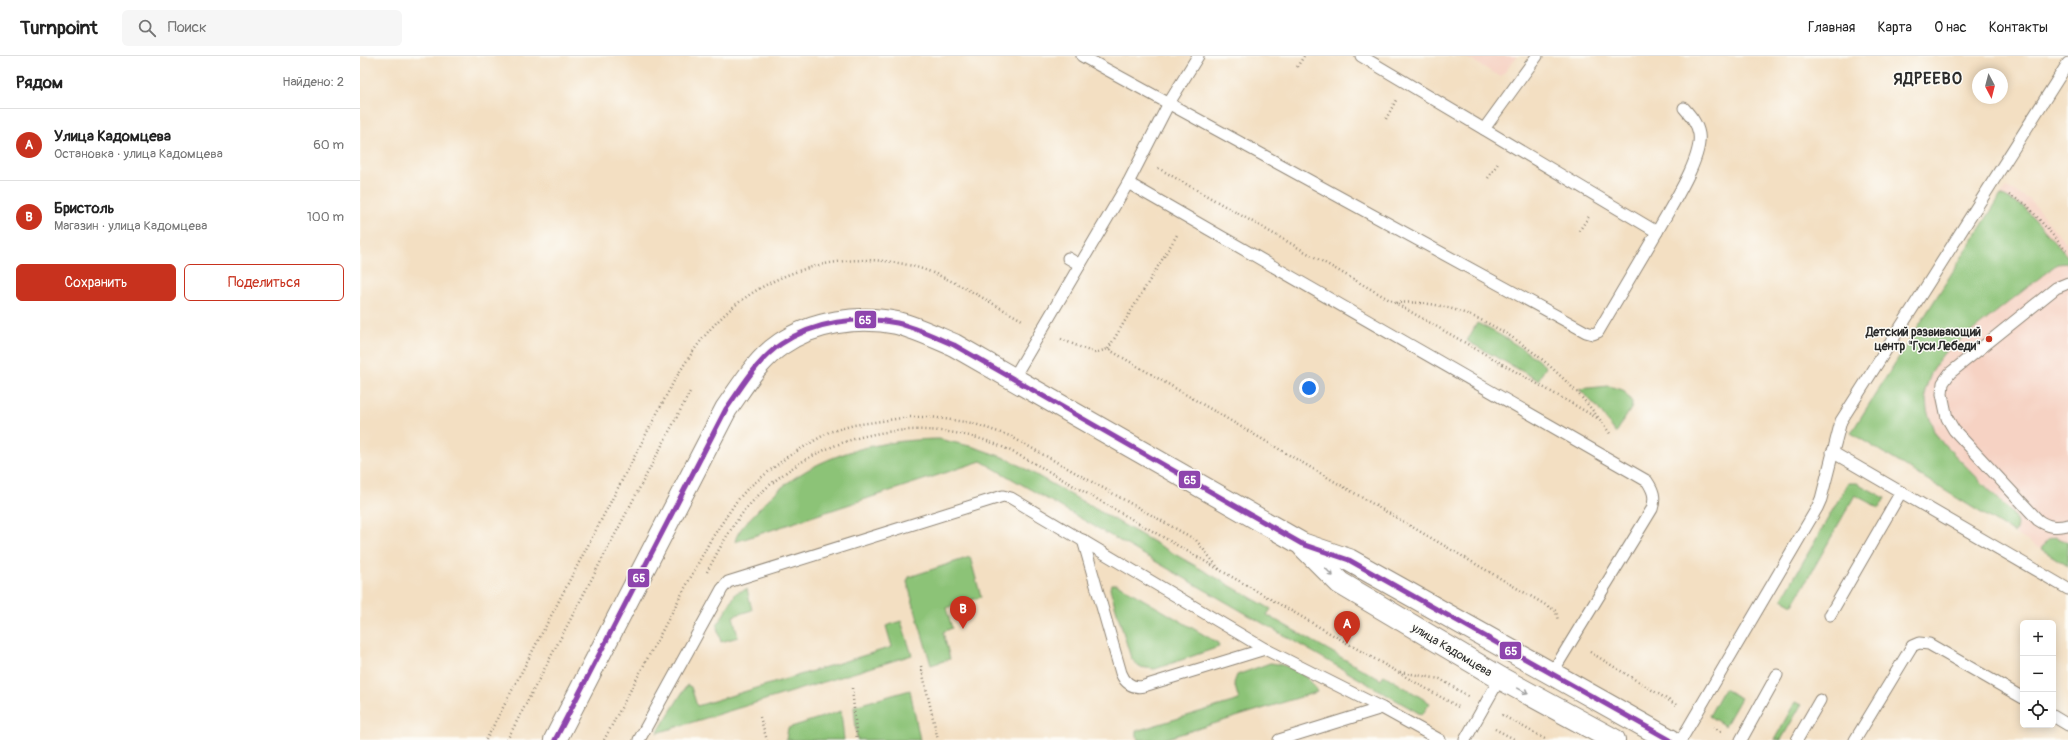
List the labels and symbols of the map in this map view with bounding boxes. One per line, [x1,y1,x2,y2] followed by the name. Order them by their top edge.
[1972,68,2008,104] north arrow
[1893,69,1963,89] district label: ЯДРЕЕВО
[854,310,877,329] line badge: 65
[859,314,871,327] text: 65
[1865,325,1981,354] place label: Детский развивающий центр "Гуси Лебеди"
[1984,334,1994,344] marker: Детский развивающий центр "Гуси Лебеди"
[1299,378,1319,398] your location
[1178,470,1201,489] line badge: 65
[1184,474,1196,487] text: 65
[1324,567,1334,577] one-way arrow
[627,568,650,588] line badge: 65
[633,572,645,585] text: 65
[950,596,976,629] pin: B
[1334,611,1360,644] pin: A
[1408,620,1495,681] street label: улица Кадомцева
[1499,641,1522,660] line badge: 65
[1505,645,1517,658] text: 65
[1517,687,1529,695] one-way arrow

